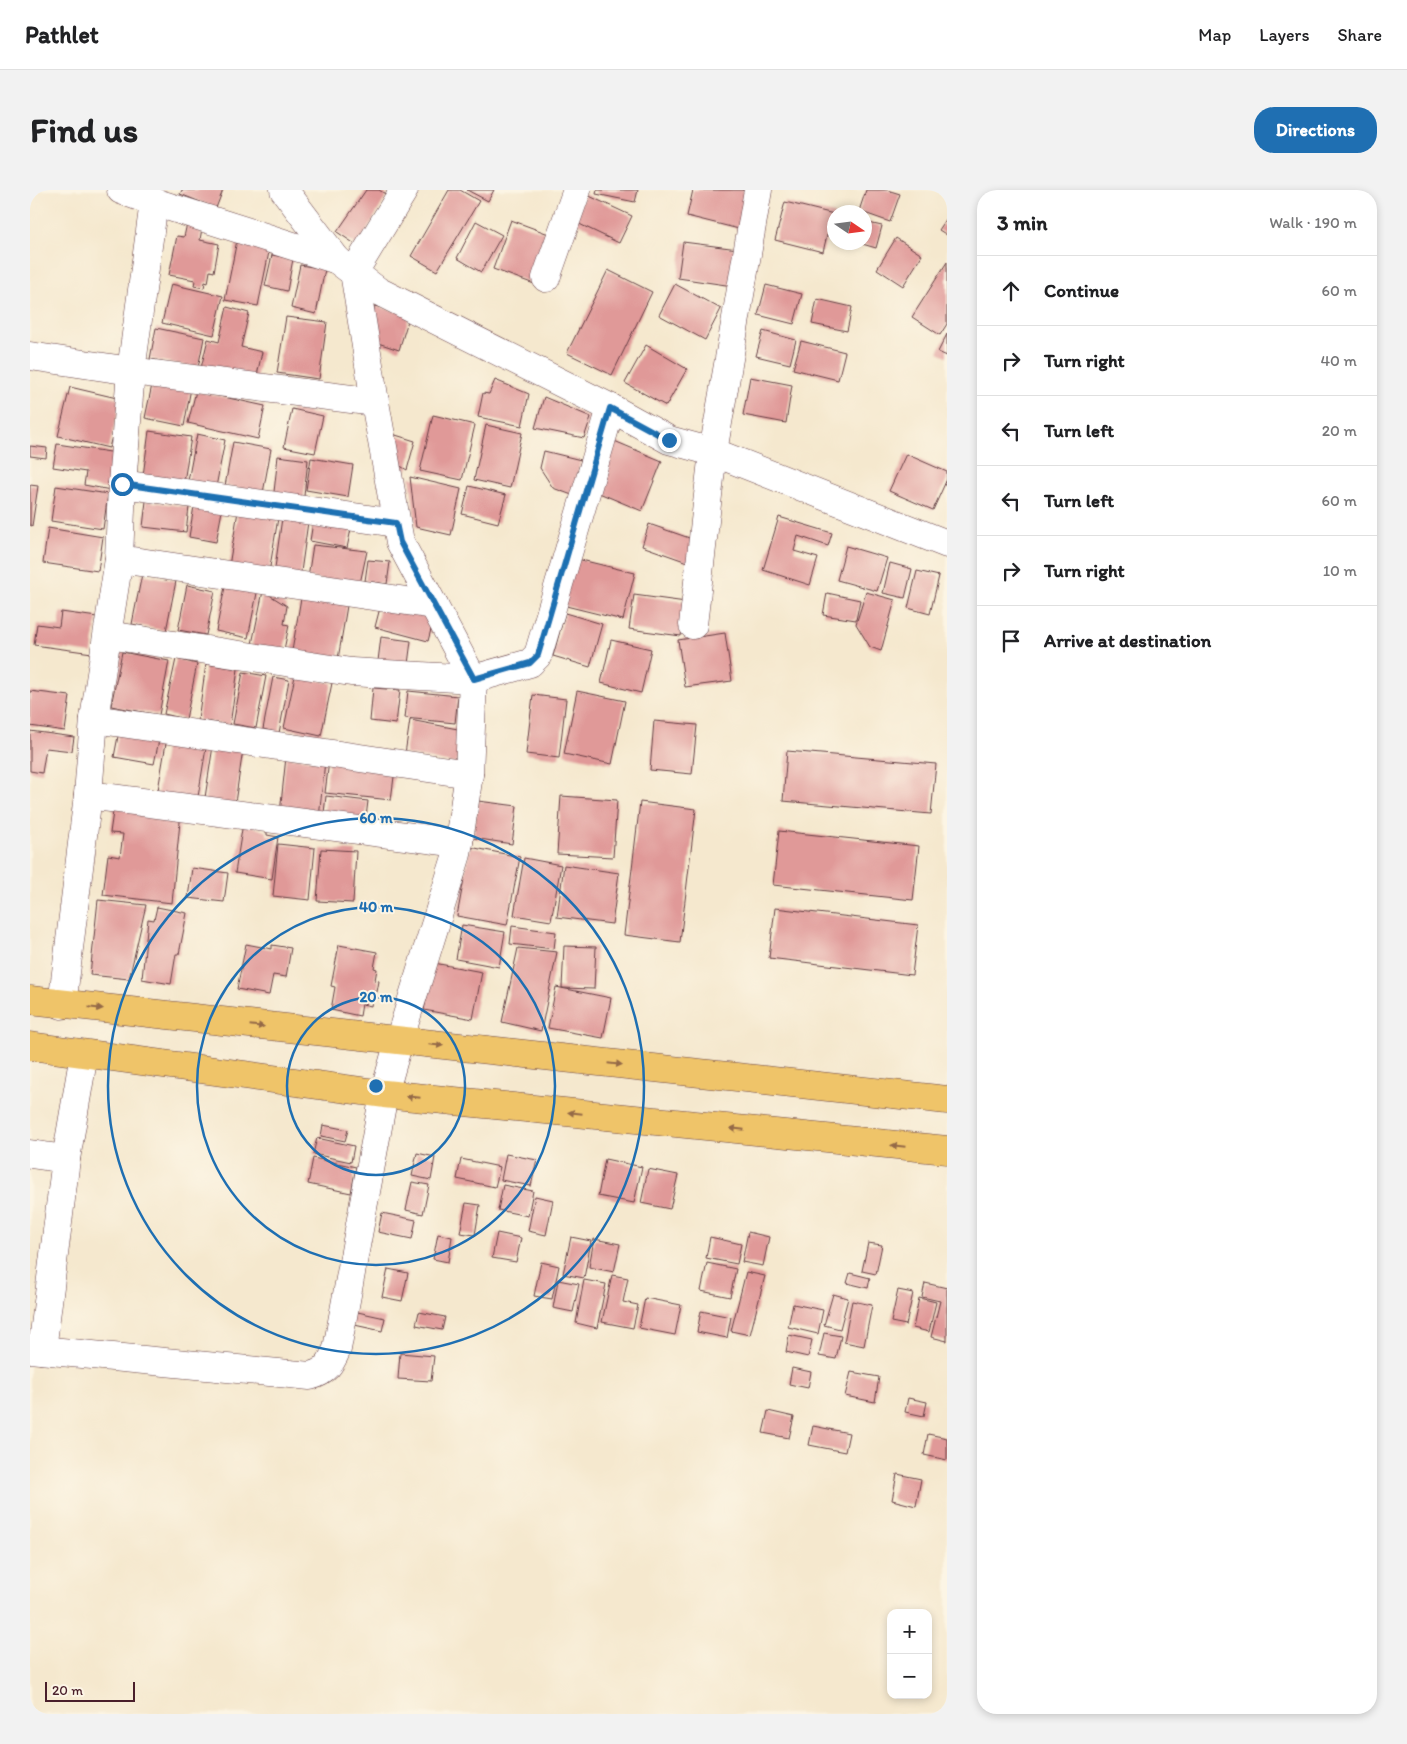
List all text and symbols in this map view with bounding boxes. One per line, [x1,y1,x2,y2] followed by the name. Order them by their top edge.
[25,20,99,49] text: Pathlet
[1198,24,1231,46] text: Map
[1259,24,1309,46] text: Layers
[1337,24,1382,46] text: Share
[1254,107,1377,153] button: Directions
[30,109,138,151] text: Find us
[827,205,872,250] north arrow
[997,210,1047,235] text: 3 min
[1269,213,1357,232] text: Walk · 190 m
[997,277,1025,305] icon: ahead
[1044,279,1119,302] text: Continue
[1322,281,1357,300] text: 60 m
[997,347,1025,375] icon: right
[1044,349,1125,372] text: Turn right
[1320,351,1357,370] text: 40 m
[997,417,1025,445] icon: left
[1044,419,1114,442] text: Turn left
[1322,421,1357,440] text: 20 m
[658,429,681,452] route end
[111,473,134,496] route start
[997,487,1025,515] icon: left
[1044,489,1114,512] text: Turn left
[1322,491,1357,510] text: 60 m
[997,557,1025,585] icon: right
[1044,559,1125,582] text: Turn right
[1323,561,1357,580] text: 10 m
[997,627,1025,655] icon: arrive
[1044,629,1211,652] text: Arrive at destination
[359,809,393,827] text: 60 m
[359,898,394,916] text: 40 m
[359,988,393,1006] text: 20 m
[88,1004,104,1012] one-way arrow
[250,1022,266,1030] one-way arrow
[429,1041,445,1049] one-way arrow
[608,1060,624,1068] one-way arrow
[367,1077,385,1095] centre of rings
[405,1093,421,1101] one-way arrow
[567,1109,583,1117] one-way arrow
[728,1125,744,1133] one-way arrow
[890,1141,906,1149] one-way arrow
[887,1609,932,1699] map controls
[887,1609,932,1654] button: +
[887,1654,932,1699] button: −
[45,1679,135,1702] scale bar
[52,1682,83,1699] text: 20 m

